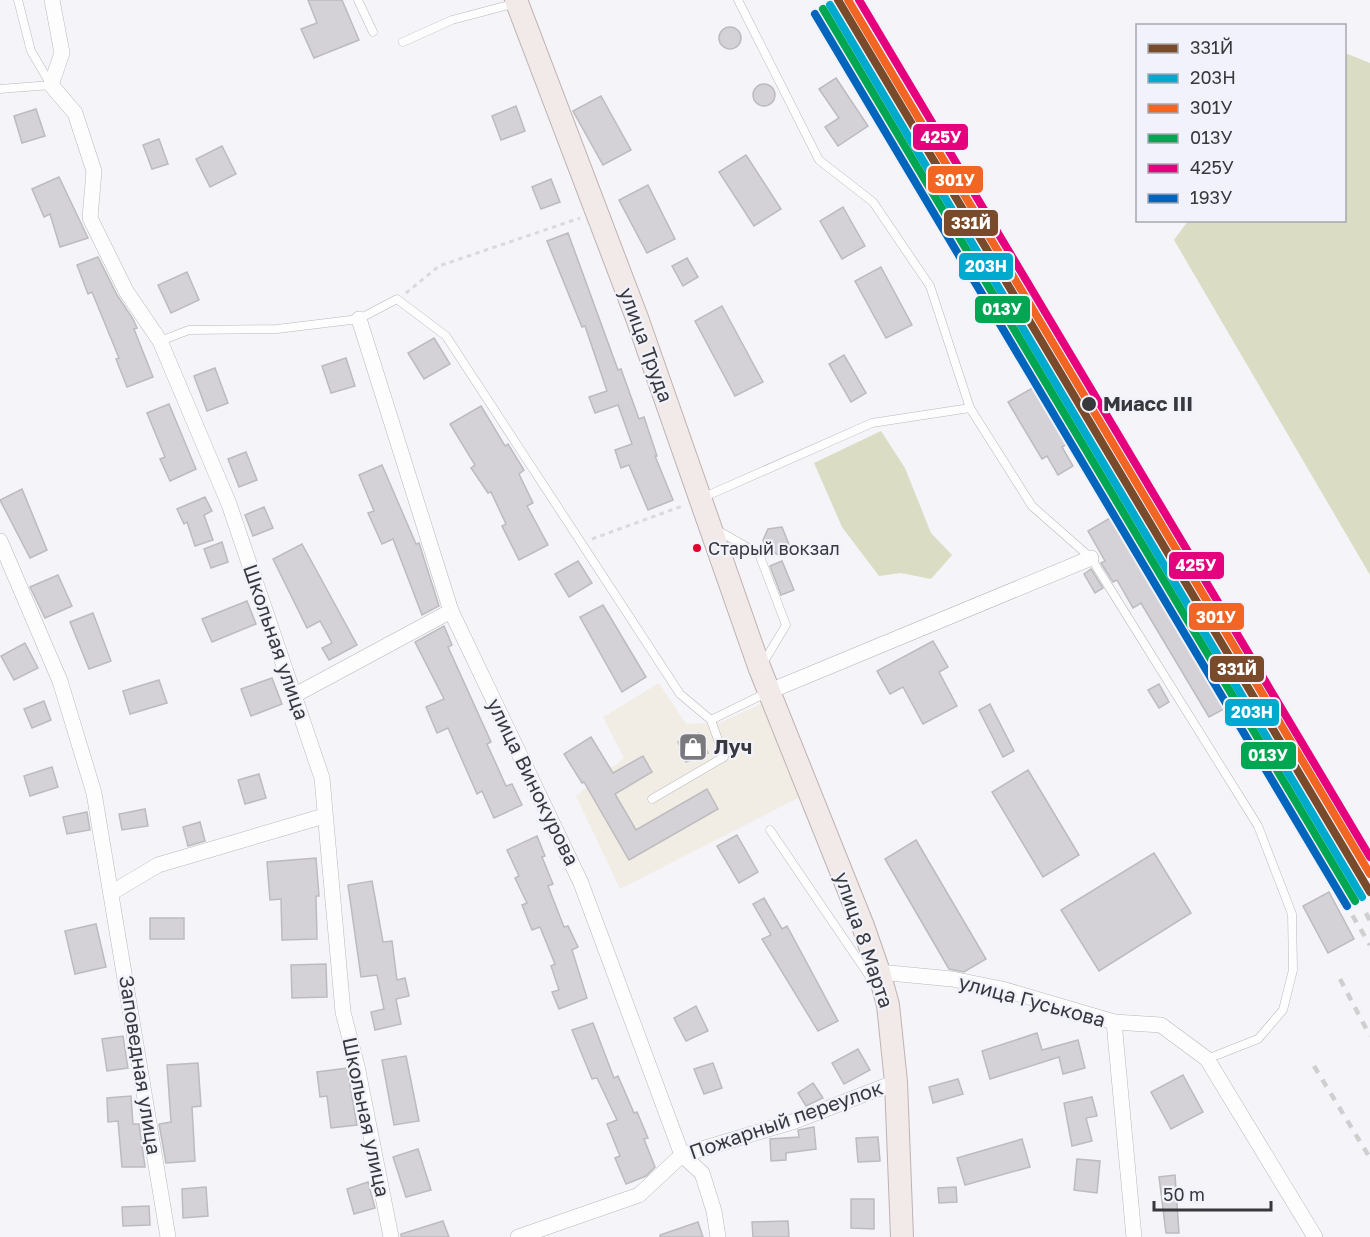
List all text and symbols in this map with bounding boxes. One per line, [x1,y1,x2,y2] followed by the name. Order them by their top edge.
[1136,24,1346,222] legend
[1190,36,1233,58] text: 331Й
[1190,66,1236,88] text: 203Н
[1190,96,1232,118] text: 301У
[912,123,969,151] line badge: 425У
[1190,126,1232,148] text: 013У
[921,127,962,147] text: 425У
[1190,156,1234,178] text: 425У
[927,165,984,194] line badge: 301У
[935,170,976,190] text: 301У
[1190,186,1232,208] text: 193У
[943,209,999,237] line badge: 331Й
[951,213,991,233] text: 331Й
[958,252,1014,281] line badge: 203Н
[965,256,1007,276] text: 203Н
[615,284,679,405] street label: улица Труда
[974,295,1031,324] line badge: 013У
[982,299,1023,319] text: 013У
[1103,391,1193,415] place label: Миасс III
[1080,395,1098,413] marker: Миасс III
[708,537,840,559] place label: Старый вокзал
[691,542,703,554] marker: Старый вокзал
[1168,551,1225,580] line badge: 425У
[1176,555,1217,575] text: 425У
[239,561,315,723] street label: Школьная улица
[1188,602,1245,631] line badge: 301У
[1196,607,1237,627] text: 301У
[1209,655,1265,683] line badge: 331Й
[1217,659,1257,679] text: 331Й
[483,694,585,869] street label: улица Винокурова
[1224,698,1280,727] line badge: 203Н
[1231,702,1273,722] text: 203Н
[677,731,709,763] shop icon: Луч
[714,734,752,758] place label: Луч
[1240,741,1297,770] line badge: 013У
[1248,745,1289,765] text: 013У
[830,869,899,1011] street label: улица 8 Марта
[956,969,1108,1031] street label: улица Гуськова
[115,973,167,1156] street label: Заповедная улица
[338,1035,396,1199] street label: Школьная улица
[686,1075,886,1163] street label: Пожарный переулок
[1154,1174,1271,1212] scale bar
[1163,1183,1205,1205] text: 50 m

